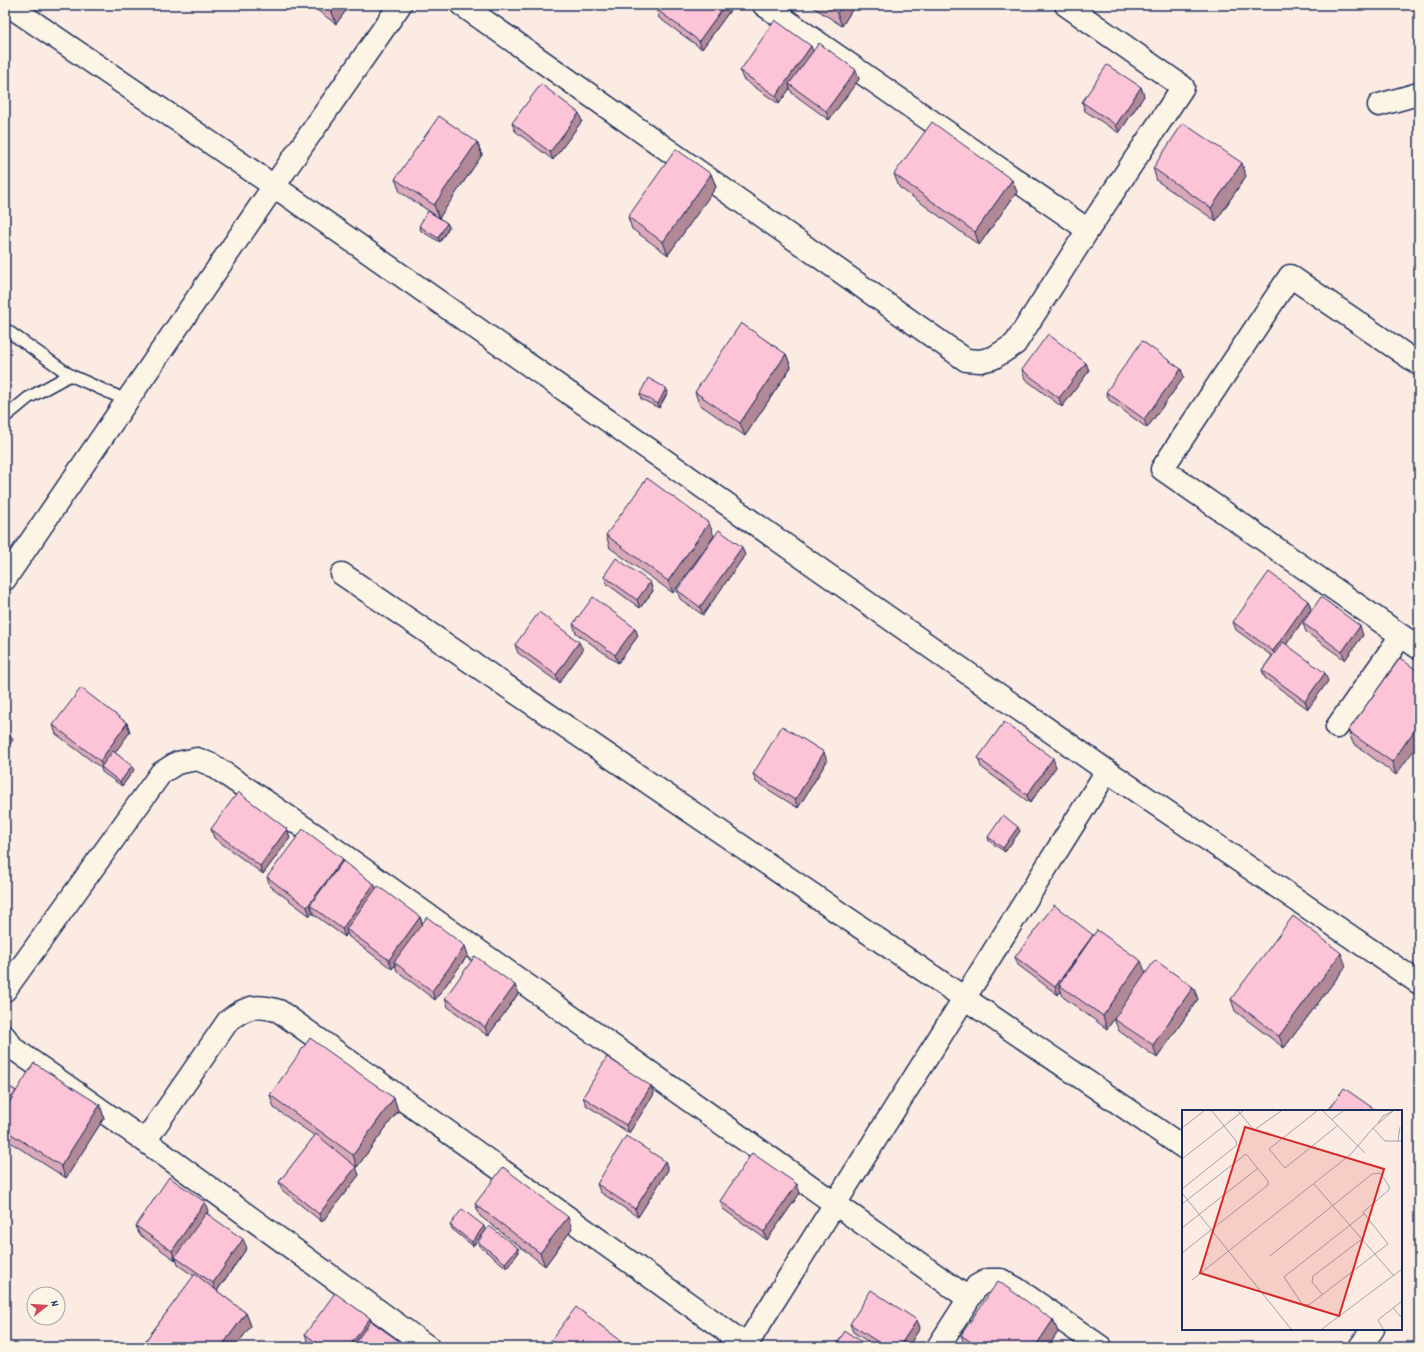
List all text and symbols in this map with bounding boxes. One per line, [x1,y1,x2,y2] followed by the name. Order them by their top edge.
[1182,1110,1402,1330] inset map
[26,1286,66,1326] north arrow
[45,1299,62,1309] text: N

